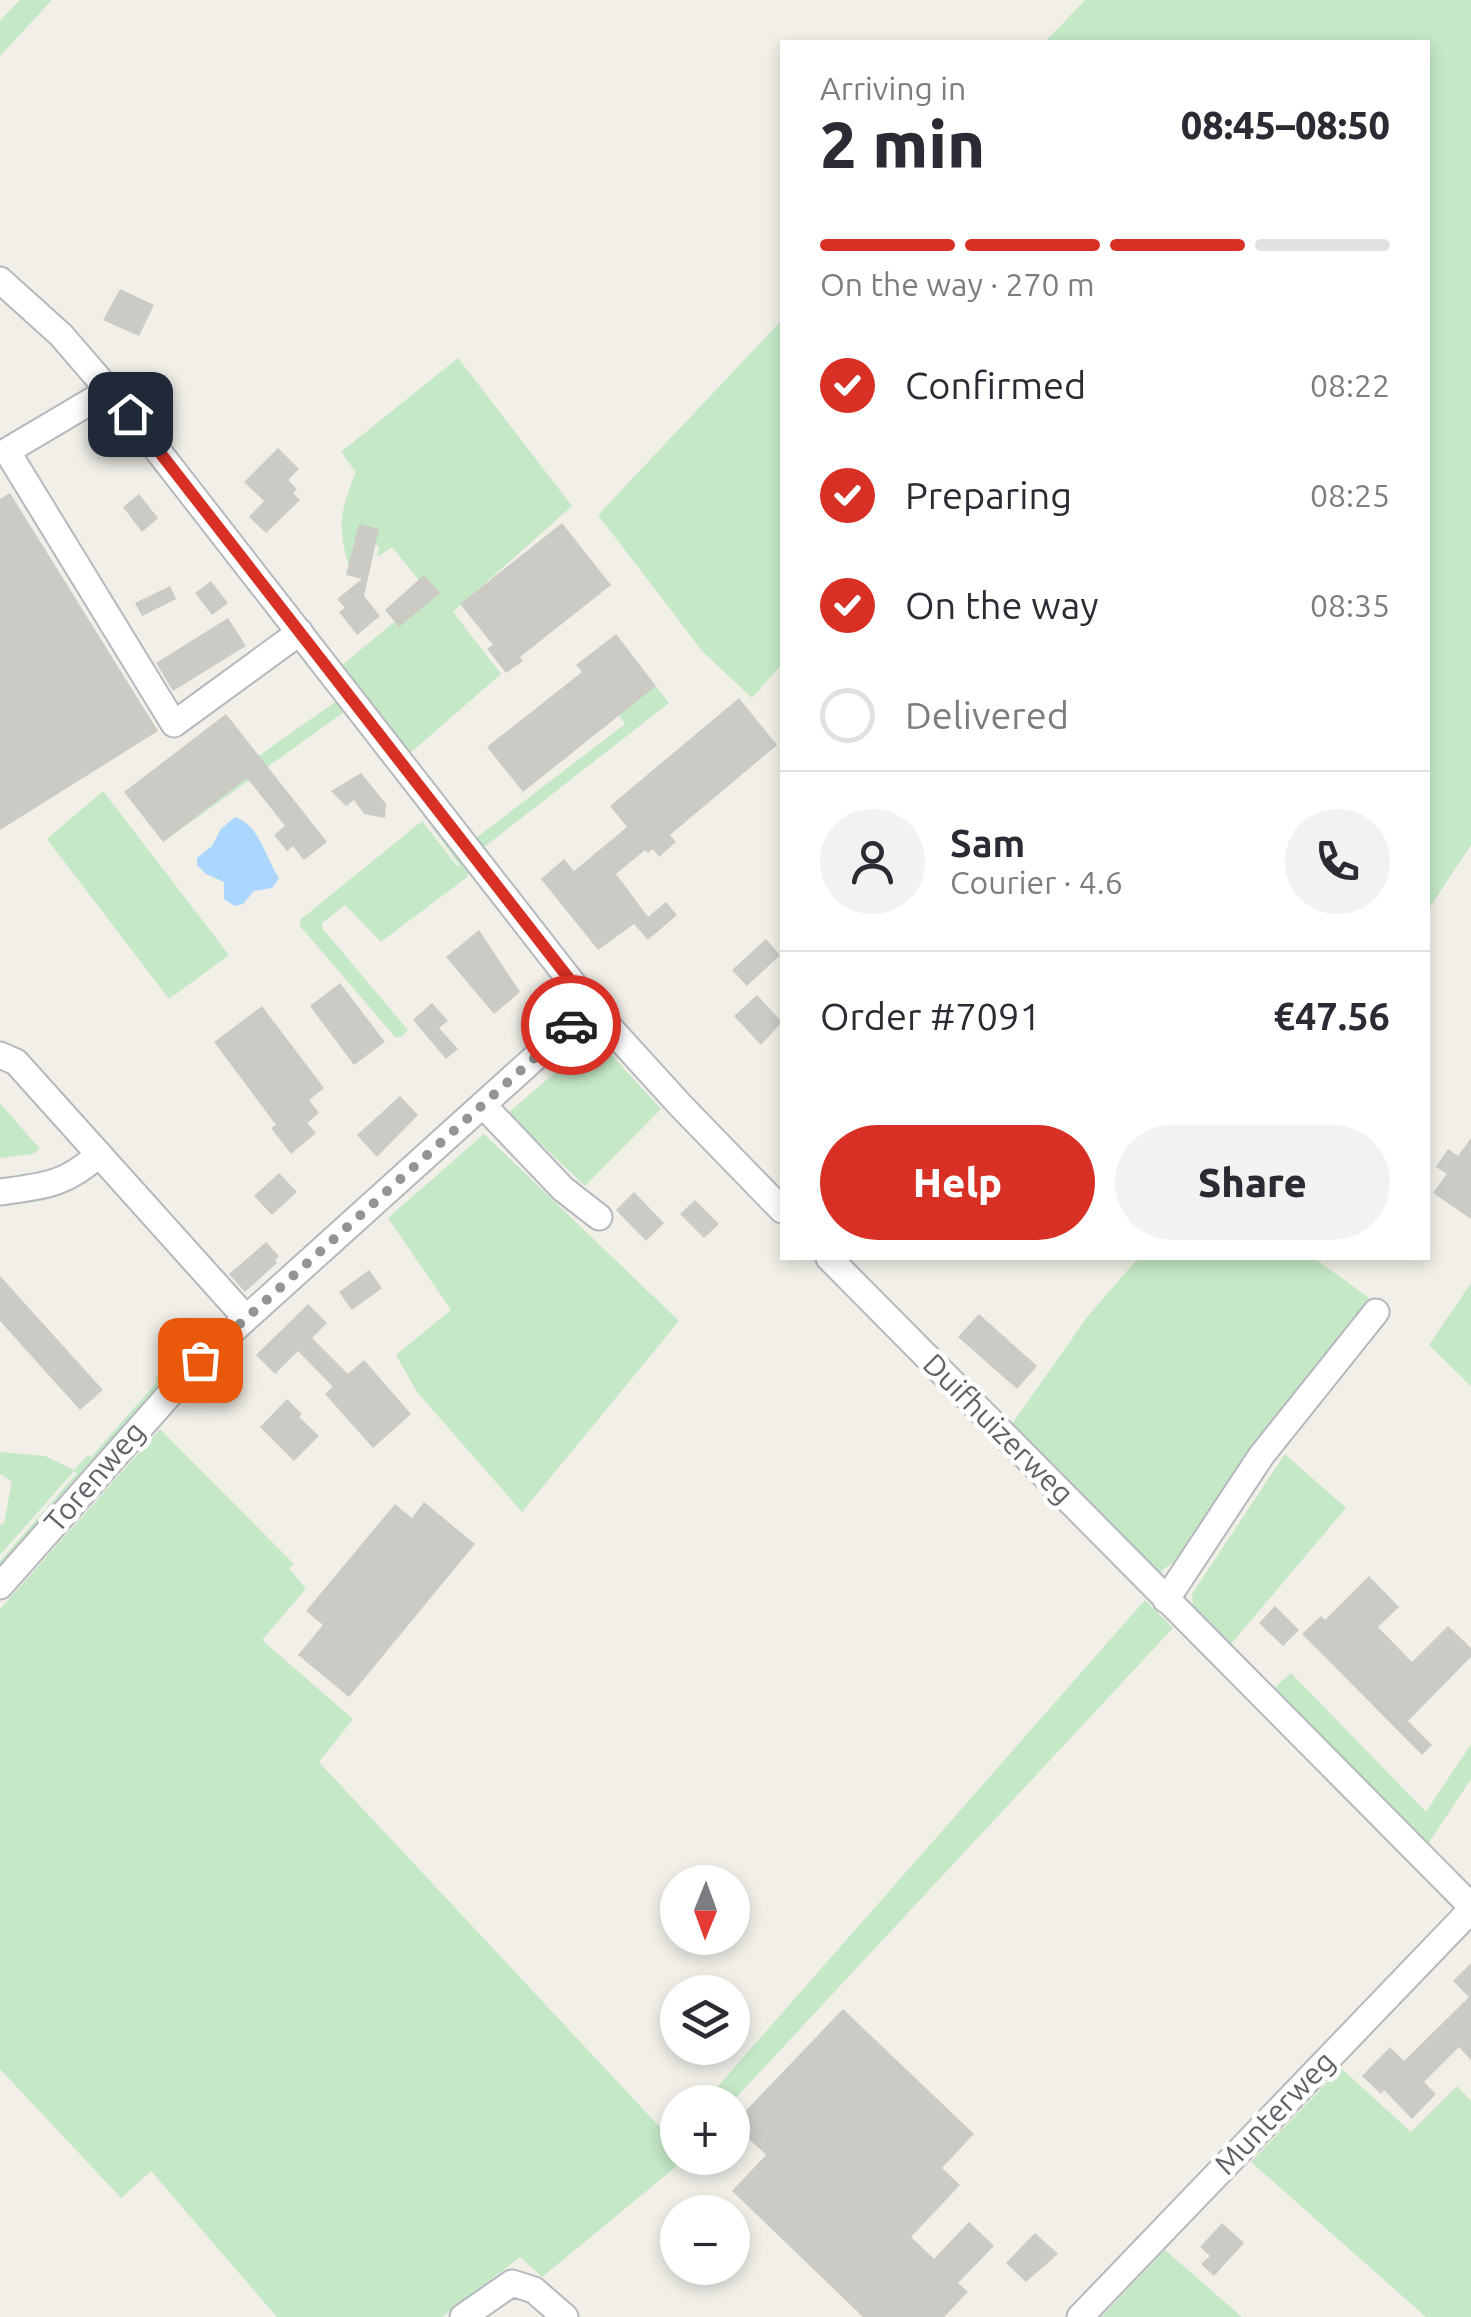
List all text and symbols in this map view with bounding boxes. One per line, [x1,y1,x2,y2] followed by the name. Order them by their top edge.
[820,70,966,106] text: Arriving in
[1181,104,1390,146] text: 08:45–08:50
[820,107,985,180] text: 2 min
[820,266,1095,302] text: On the way · 270 m
[820,358,875,413] icon: check
[905,364,1086,406] text: Confirmed
[1310,367,1390,403] text: 08:22
[88,372,173,457] pin
[103,387,158,442] icon: home
[820,468,875,523] icon: check
[905,474,1072,516] text: Preparing
[1310,477,1390,513] text: 08:25
[820,578,875,633] icon: check
[905,584,1098,626] text: On the way
[1310,587,1390,623] text: 08:35
[905,694,1069,736] text: Delivered
[820,809,925,914] button: person
[1285,809,1390,914] button: phone
[950,822,1025,864] text: Sam
[950,864,1123,900] text: Courier · 4.6
[521,975,621,1075] courier
[820,995,1041,1037] text: Order #7091
[1273,995,1390,1037] text: €47.56
[544,998,599,1053] icon: car
[820,1125,1095,1240] button: Help
[1115,1125,1390,1240] button: Share
[158,1318,243,1403] pin
[173,1333,228,1388] icon: bag
[917,1346,1081,1510] street label: Duifhuizerweg
[37,1414,151,1538] street label: Torenweg
[660,1865,750,1955] north arrow
[660,1865,750,2285] map controls
[660,1975,750,2065] button: layers
[1207,2044,1341,2181] street label: Munterweg
[660,2085,750,2175] button: +
[660,2195,750,2285] button: −

